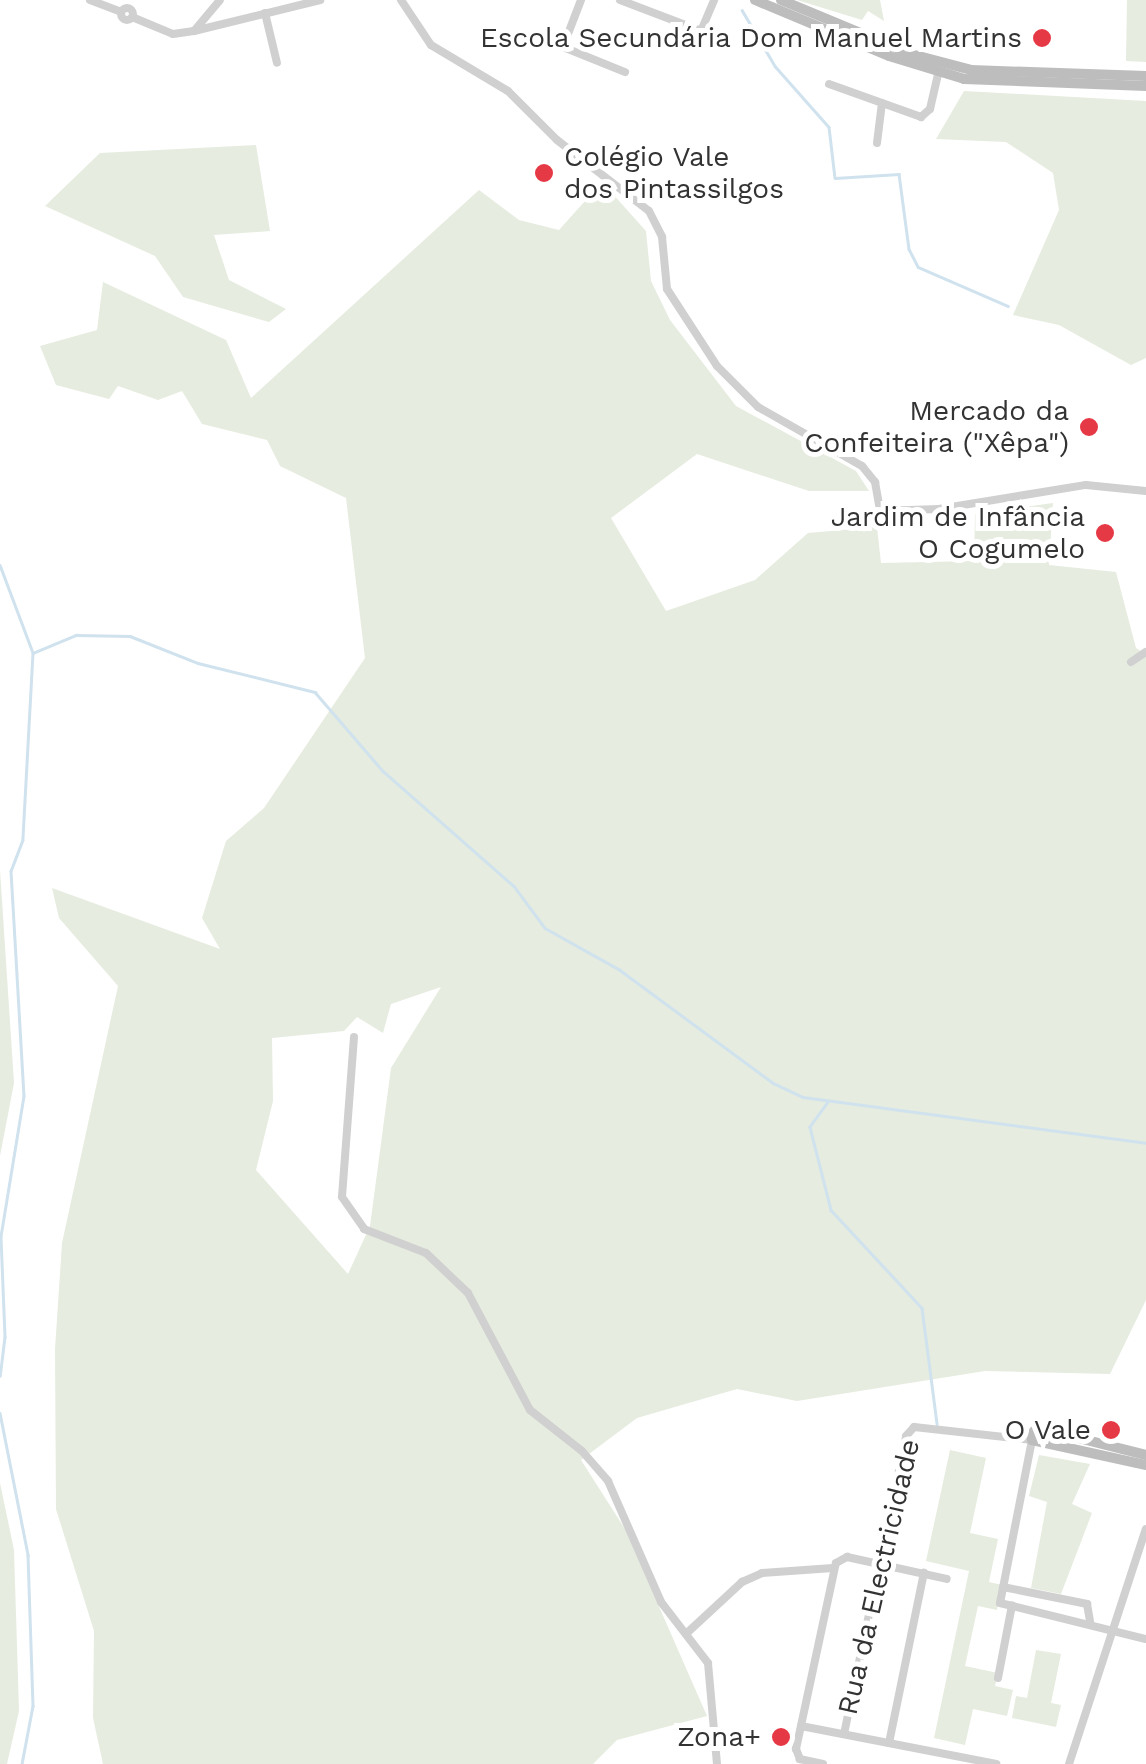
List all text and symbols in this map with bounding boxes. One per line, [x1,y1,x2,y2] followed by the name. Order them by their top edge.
[478,21,1022,55] place label: Escola Secundária Dom Manuel Martins
[1031,27,1053,49] marker: Escola Secundária Dom Manuel Martins
[564,140,784,206] place label: Colégio Vale dos Pintassilgos
[533,162,555,184] marker: Colégio Vale dos Pintassilgos
[804,394,1069,460] place label: Mercado da Confeiteira ("Xêpa")
[1078,416,1100,438] marker: Mercado da Confeiteira ("Xêpa")
[831,500,1085,566] place label: Jardim de Infância O Cogumelo
[1094,522,1116,544] marker: Jardim de Infância O Cogumelo
[1003,1413,1091,1447] place label: O Vale
[1100,1419,1122,1441] marker: O Vale
[831,1435,927,1719] street label: Rua da Electricidade
[677,1720,761,1754] place label: Zona+
[770,1726,792,1748] marker: Zona+

